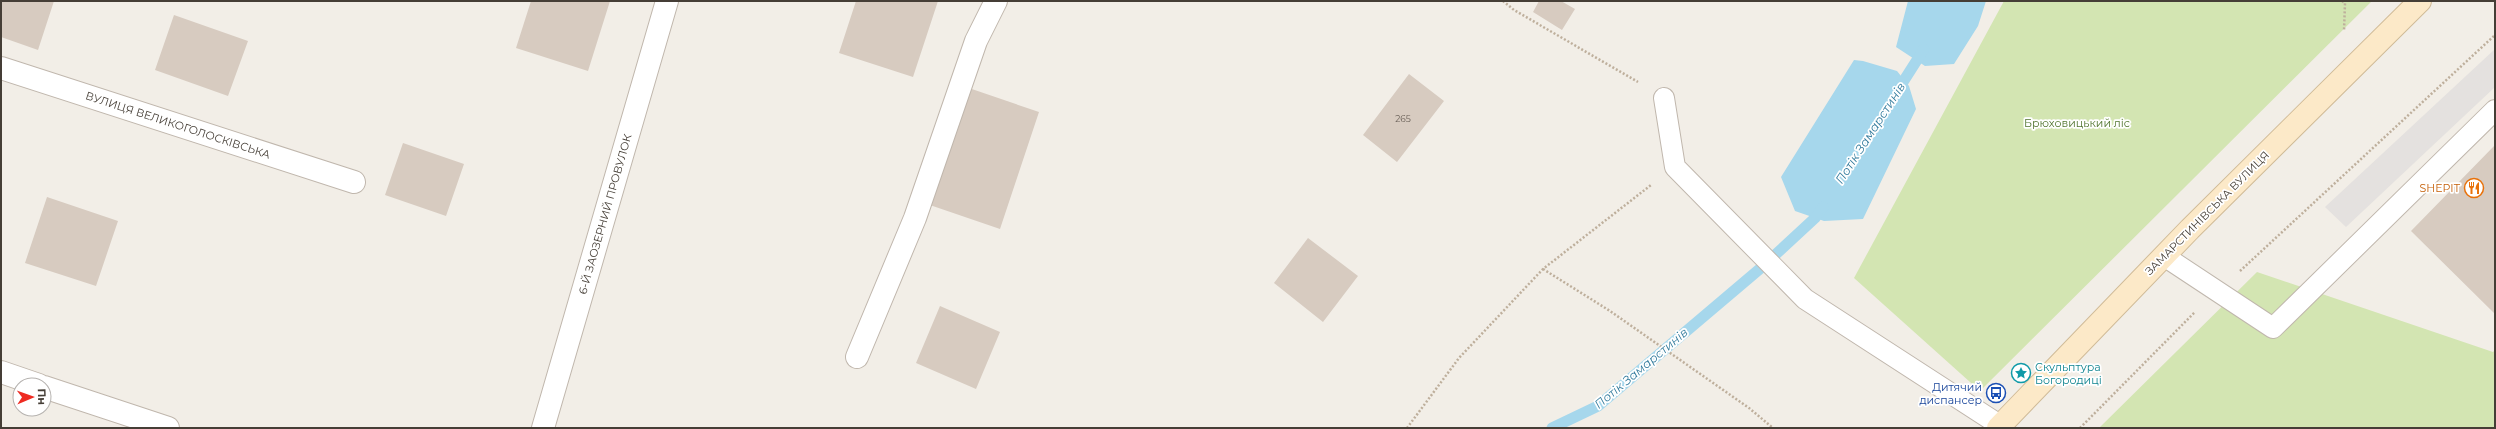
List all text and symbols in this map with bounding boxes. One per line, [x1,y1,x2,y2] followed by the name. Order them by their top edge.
[1832,80,1908,186] water label: Потік Замарстинів
[84,88,273,162] street label: ВУЛИЦЯ ВЕЛИКОГОЛОСКІВСЬКА
[1395,113,1411,124] house number: 265
[2024,116,2130,130] park label: Брюховицький ліс
[575,132,635,296] street label: 6-Й ЗАОЗЕРНИЙ ПРОВУЛОК
[2142,148,2272,278] street label: ЗАМАРСТИНІВСЬКА ВУЛИЦЯ
[2463,177,2485,199] restaurant icon: SHEPIT
[2420,181,2461,195] place label: SHEPIT
[1591,324,1691,412] water label: Потік Замарстинів
[2035,360,2102,387] place label: Скульптура Богородиці
[2010,362,2032,384] place icon: Скульптура Богородиці
[12,377,52,417] north arrow
[1919,380,1982,407] place label: Дитячий диспансер
[1985,382,2007,404] bus stop icon: Дитячий диспансер
[35,388,49,405] text: Пн

